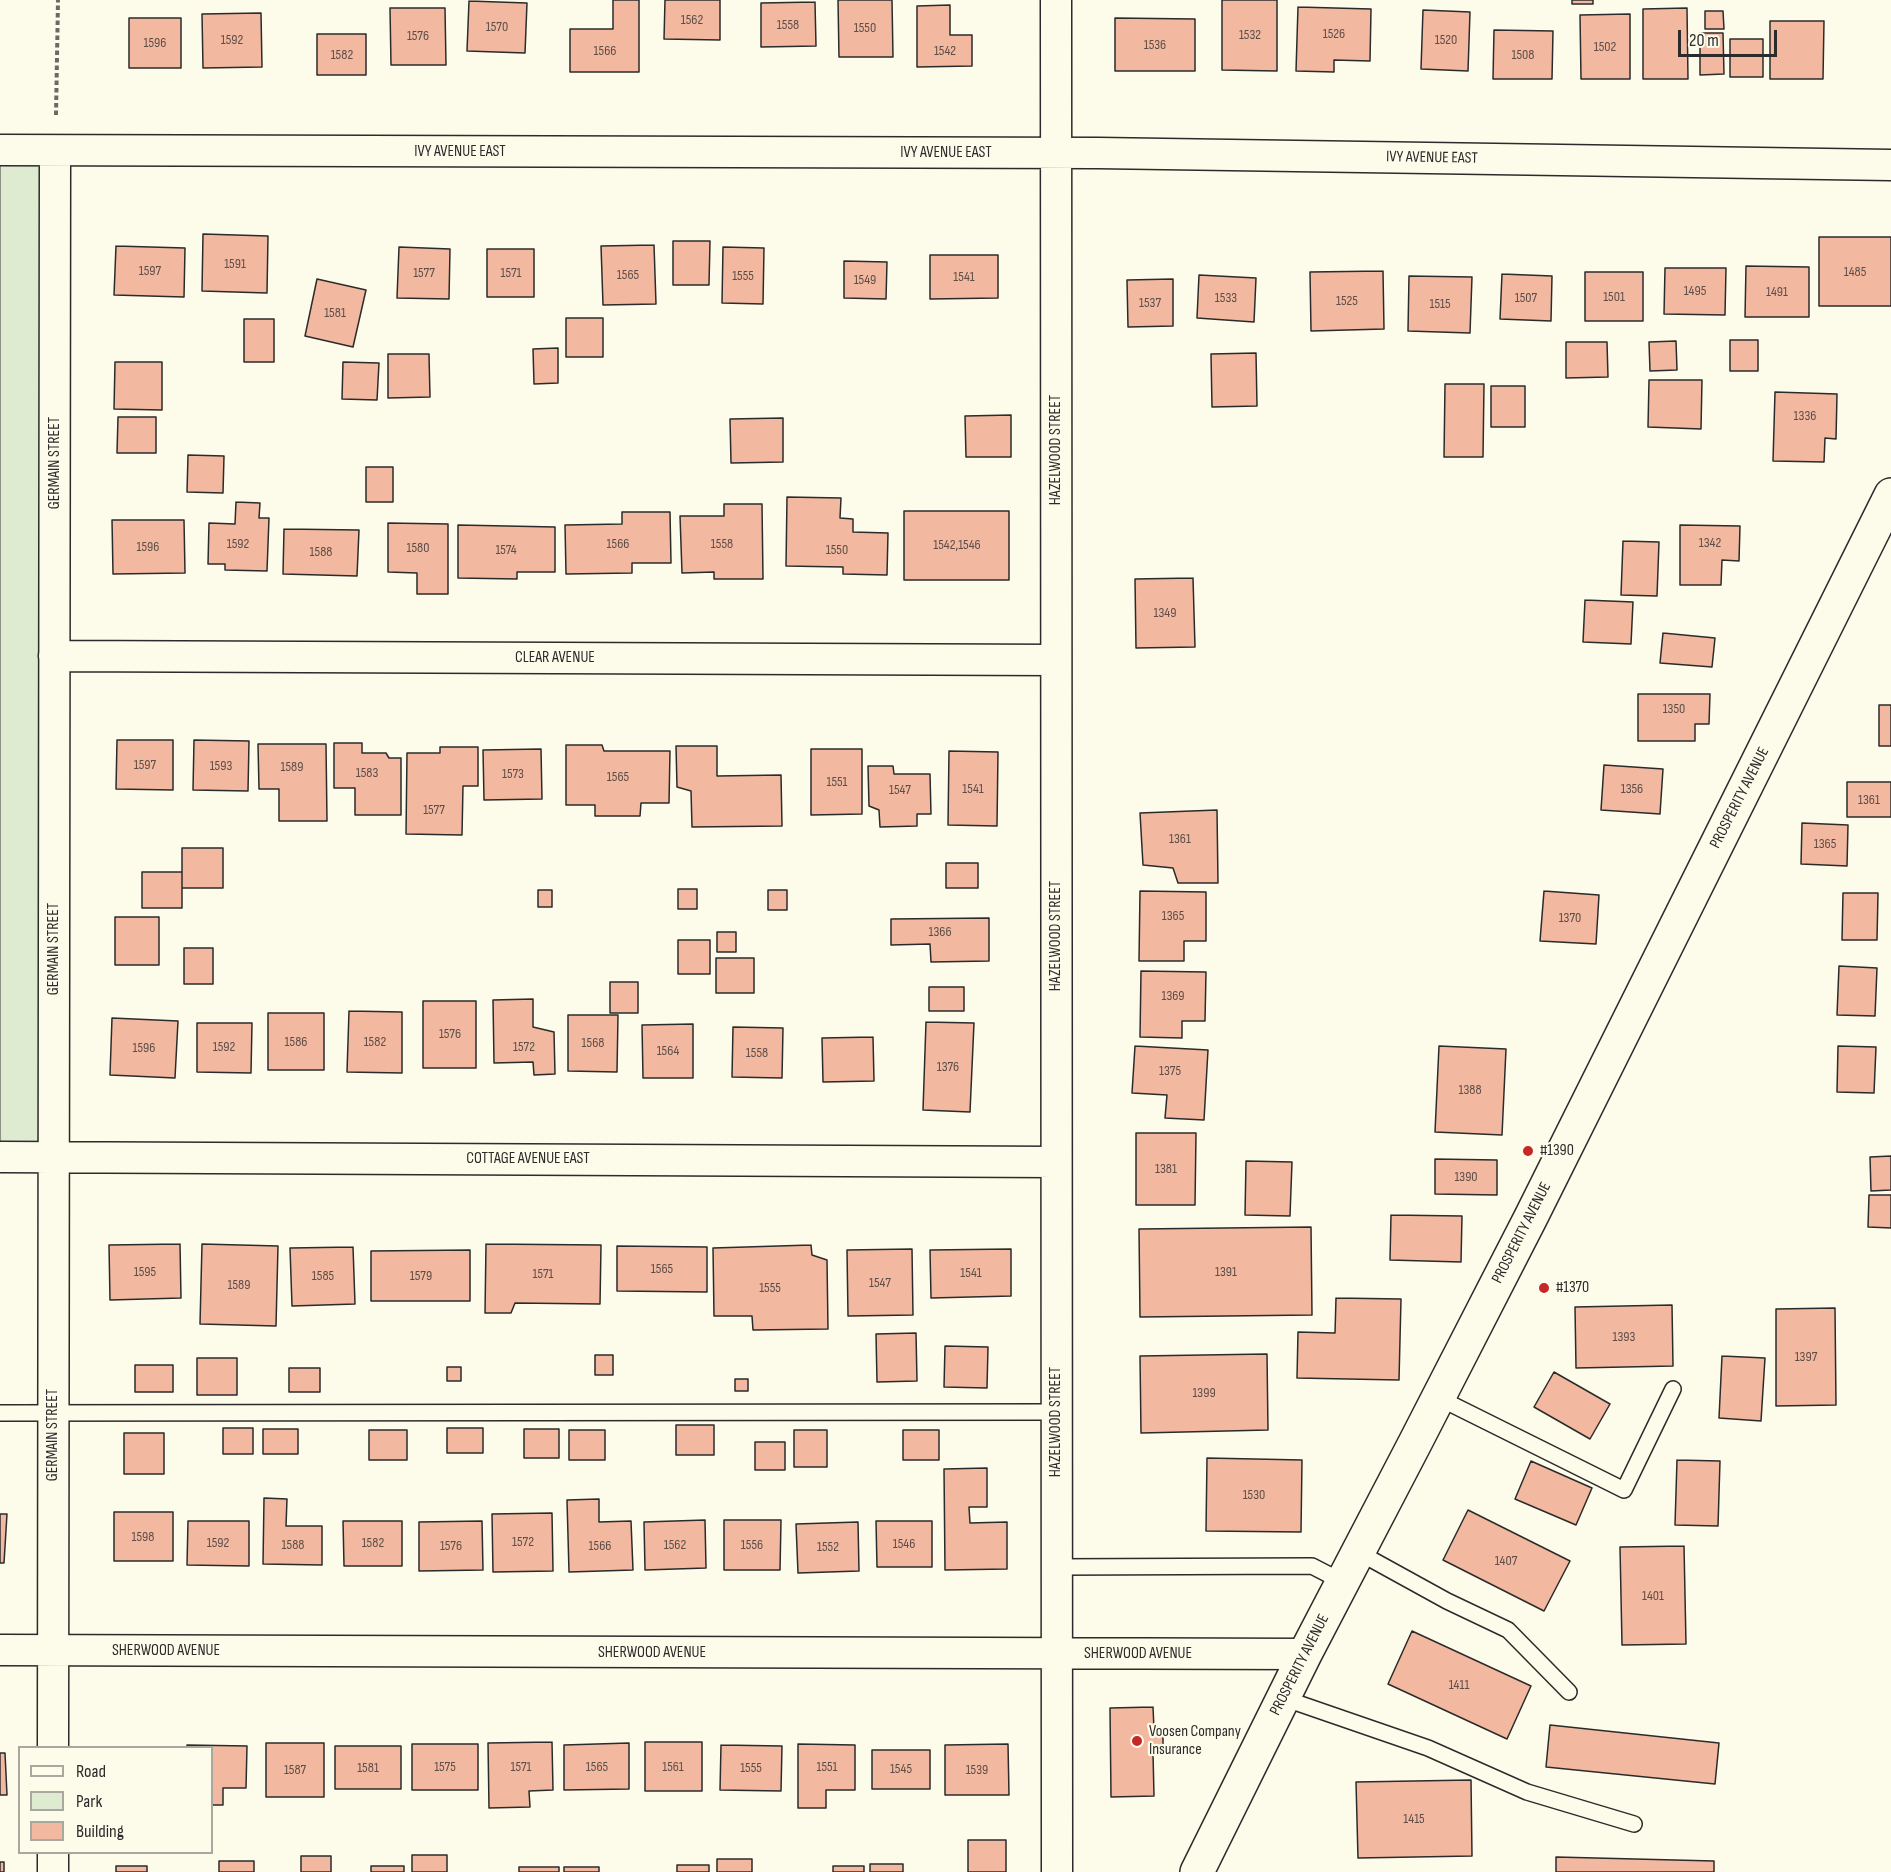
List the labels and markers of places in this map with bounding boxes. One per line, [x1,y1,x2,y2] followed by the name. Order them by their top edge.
[1540,1141,1574,1161] place label: #1390
[1521,1144,1535,1158] marker: #1390
[1556,1278,1589,1298] place label: #1370
[1537,1281,1551,1295] marker: #1370
[1149,1722,1241,1760] place label: Voosen Company Insurance
[1130,1734,1144,1748] marker: Voosen Company Insurance

